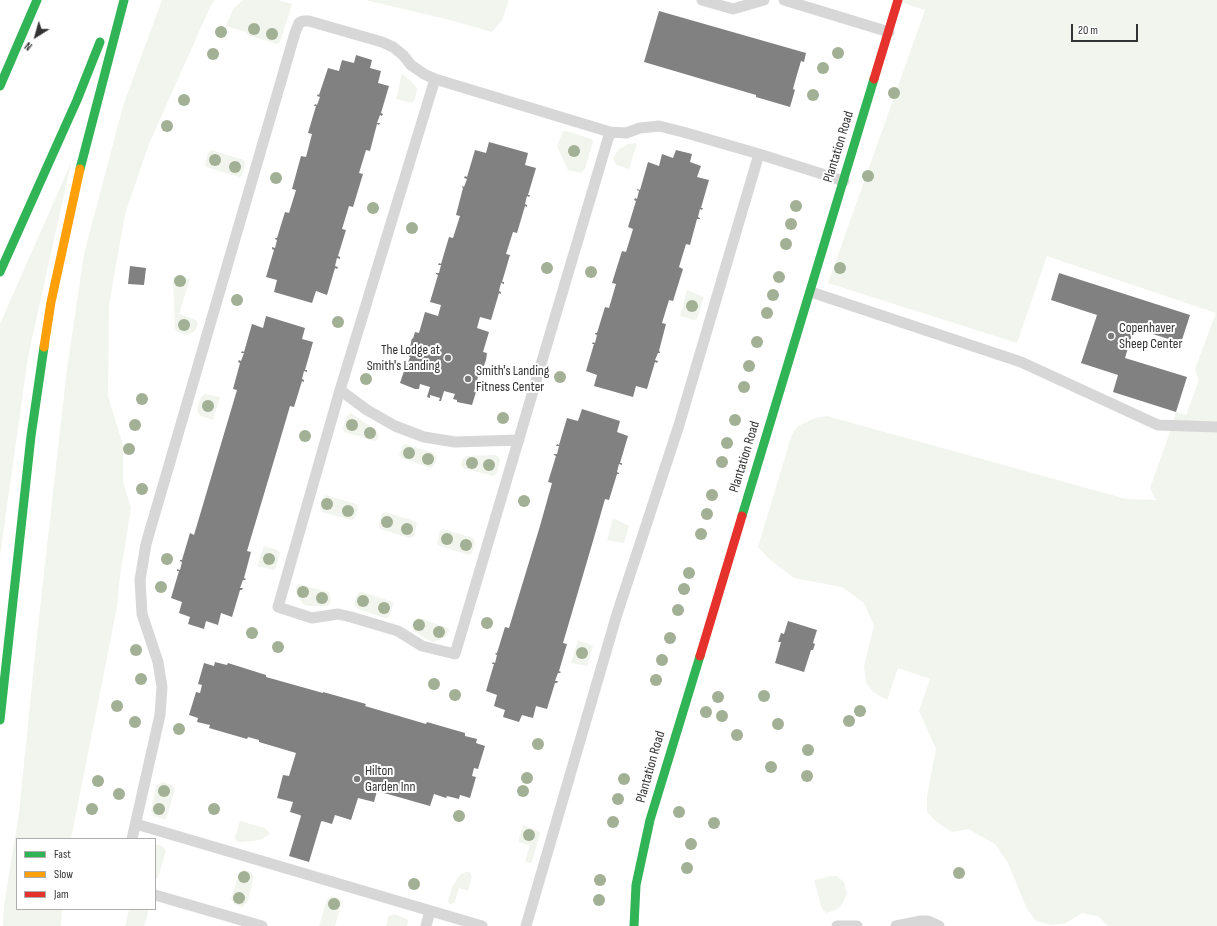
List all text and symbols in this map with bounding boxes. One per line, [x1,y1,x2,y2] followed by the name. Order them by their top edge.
[16,16,56,56] north arrow
[1073,16,1140,42] scale bar
[1078,23,1098,38] text: 20 m
[22,39,35,53] text: N
[820,109,858,185] street label: Plantation Road
[1119,320,1182,352] place label: Copenhaver Sheep Center
[1106,331,1116,341] marker: Copenhaver Sheep Center
[367,342,440,374] place label: The Lodge at Smith's Landing
[443,353,453,363] marker: The Lodge at Smith's Landing
[476,363,549,396] place label: Smith's Landing Fitness Center
[463,374,473,384] marker: Smith's Landing Fitness Center
[726,419,764,495] street label: Plantation Road
[633,729,669,805] street label: Plantation Road
[365,763,416,796] place label: Hilton Garden Inn
[352,774,362,784] marker: Hilton Garden Inn
[16,838,156,910] legend
[54,847,71,862] text: Fast
[54,867,73,882] text: Slow
[54,887,69,902] text: Jam

